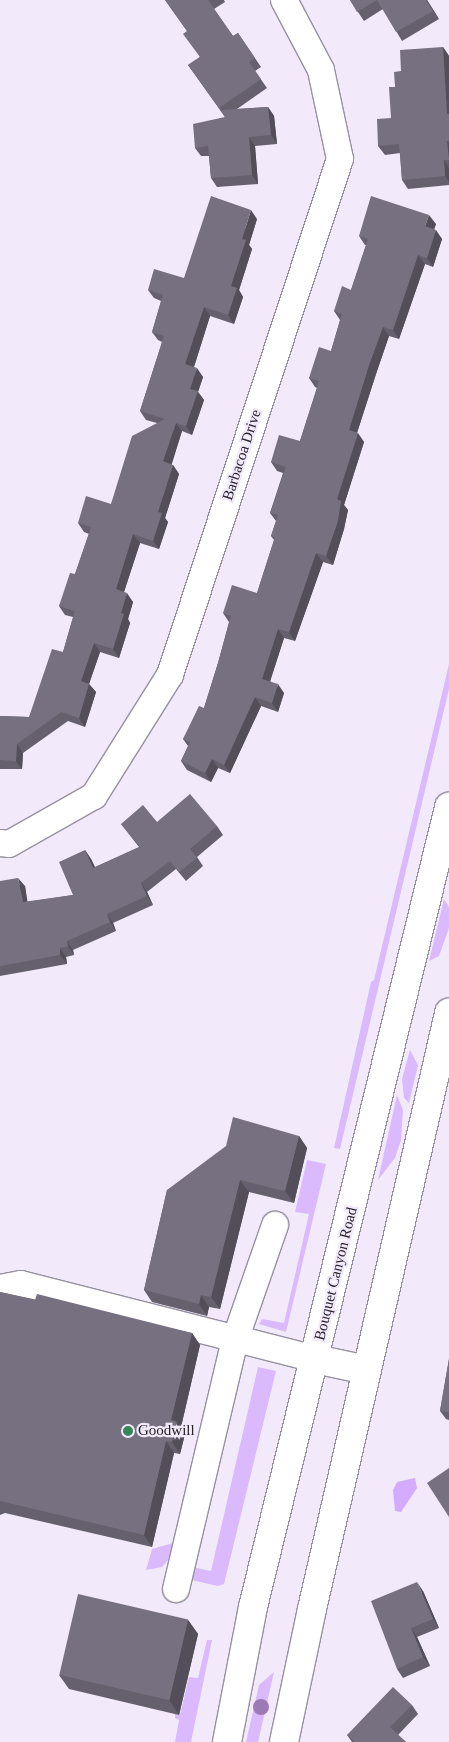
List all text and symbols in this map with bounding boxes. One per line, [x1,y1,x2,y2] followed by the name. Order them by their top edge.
[219,407,265,503] street label: Barbacoa Drive
[311,1206,361,1342] street label: Bouquet Canyon Road
[138,1422,195,1440] place label: Goodwill
[122,1425,134,1437] marker: Goodwill

